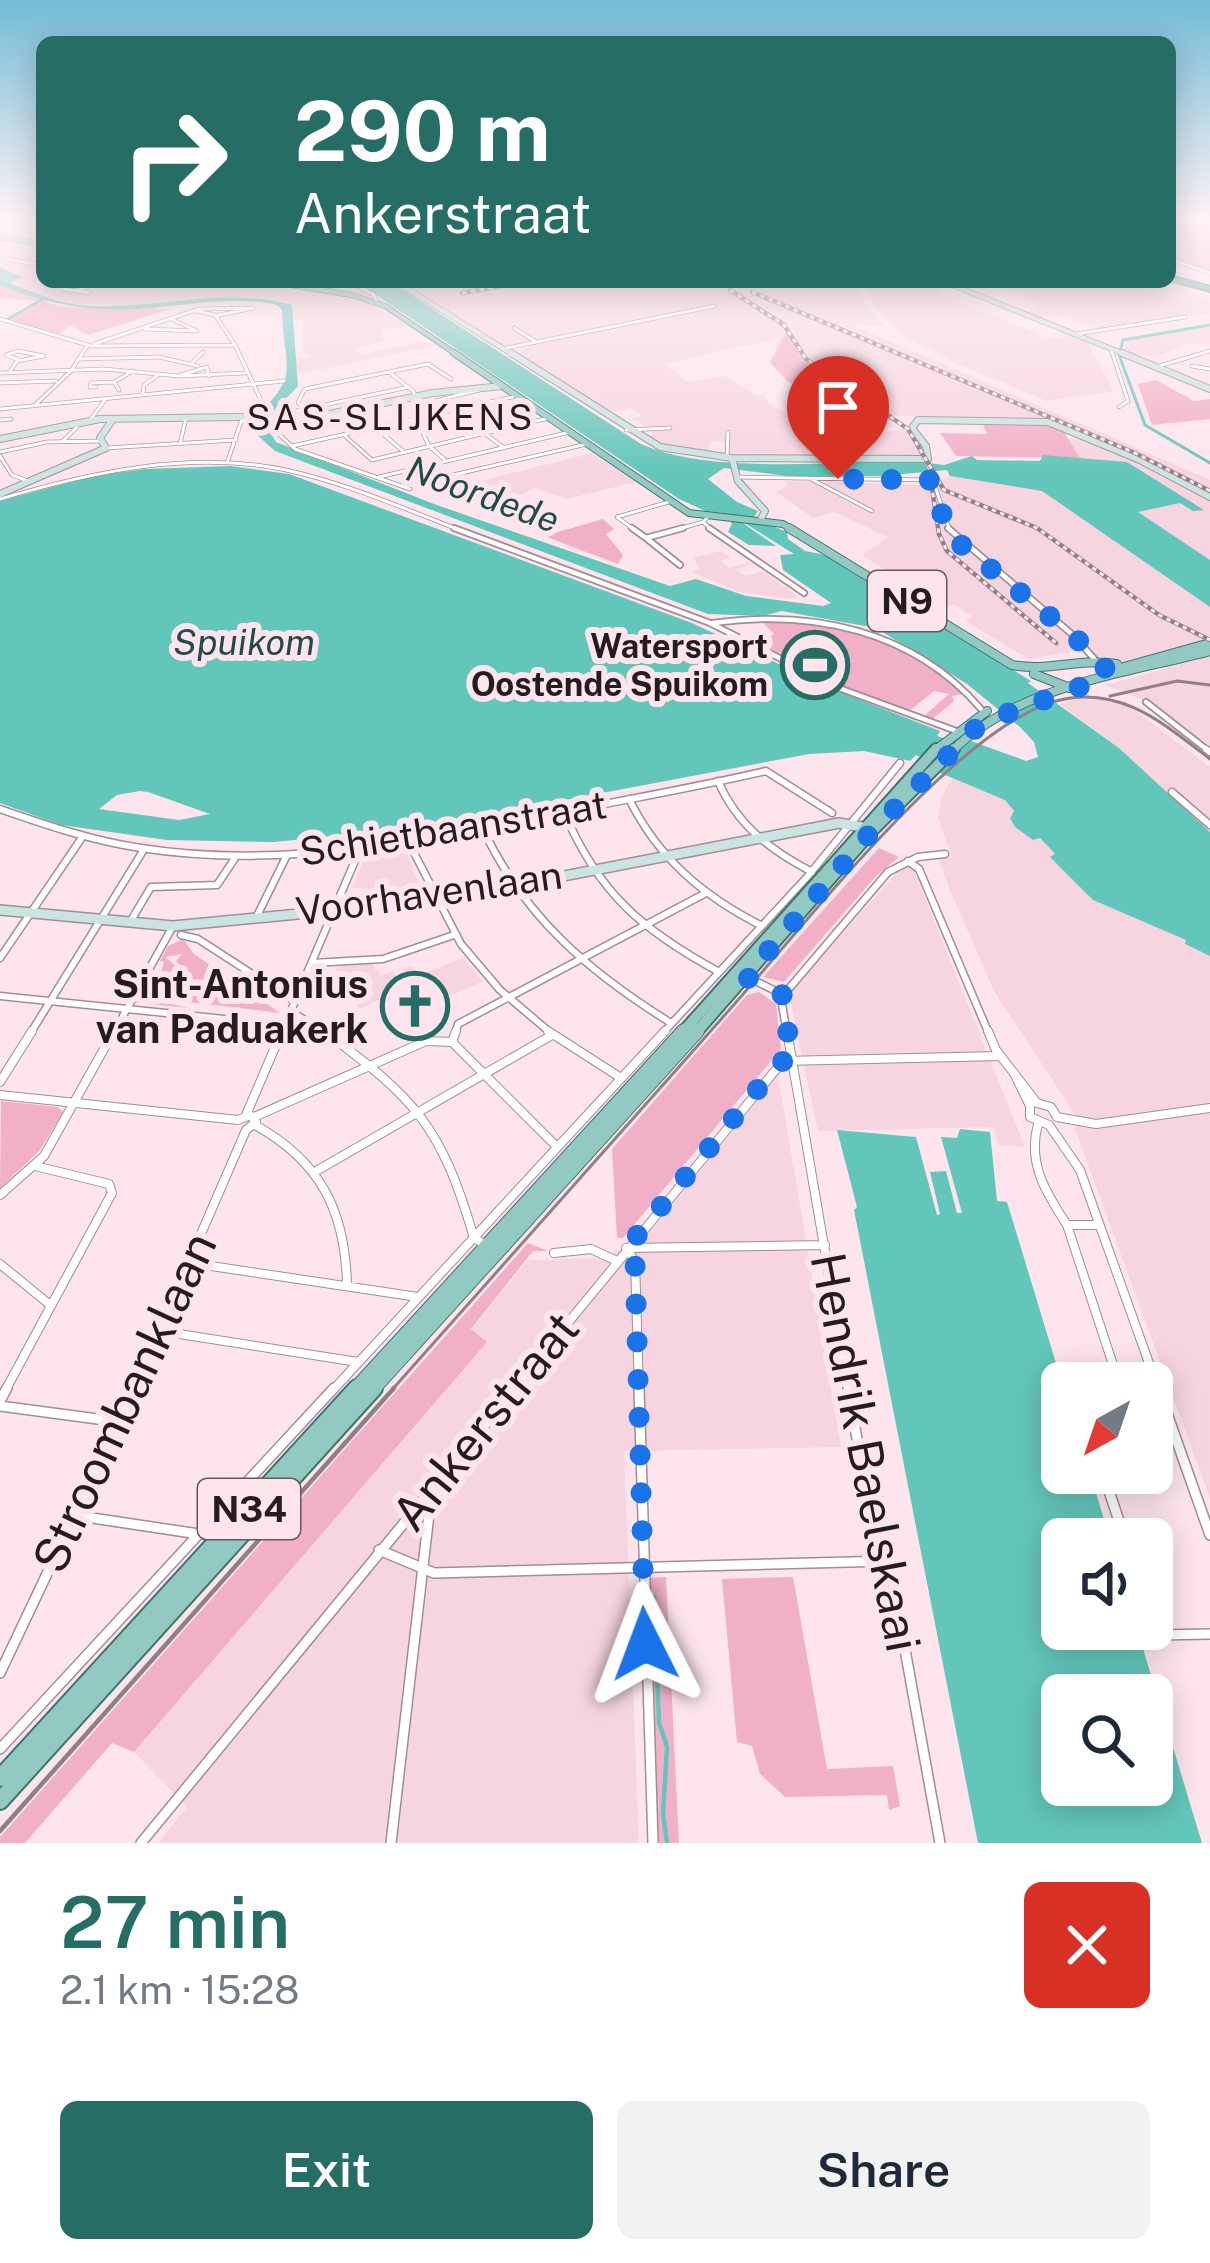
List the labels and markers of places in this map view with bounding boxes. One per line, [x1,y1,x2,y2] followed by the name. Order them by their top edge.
[787,356,889,479] pin
[471,627,768,703] place label: Watersport Oostende Spuikom
[780,630,850,700] sports icon: Watersport Oostende Spuikom
[96,961,368,1052] place label: Sint-Antonius van Paduakerk
[380,971,450,1041] church icon: Sint-Antonius van Paduakerk

